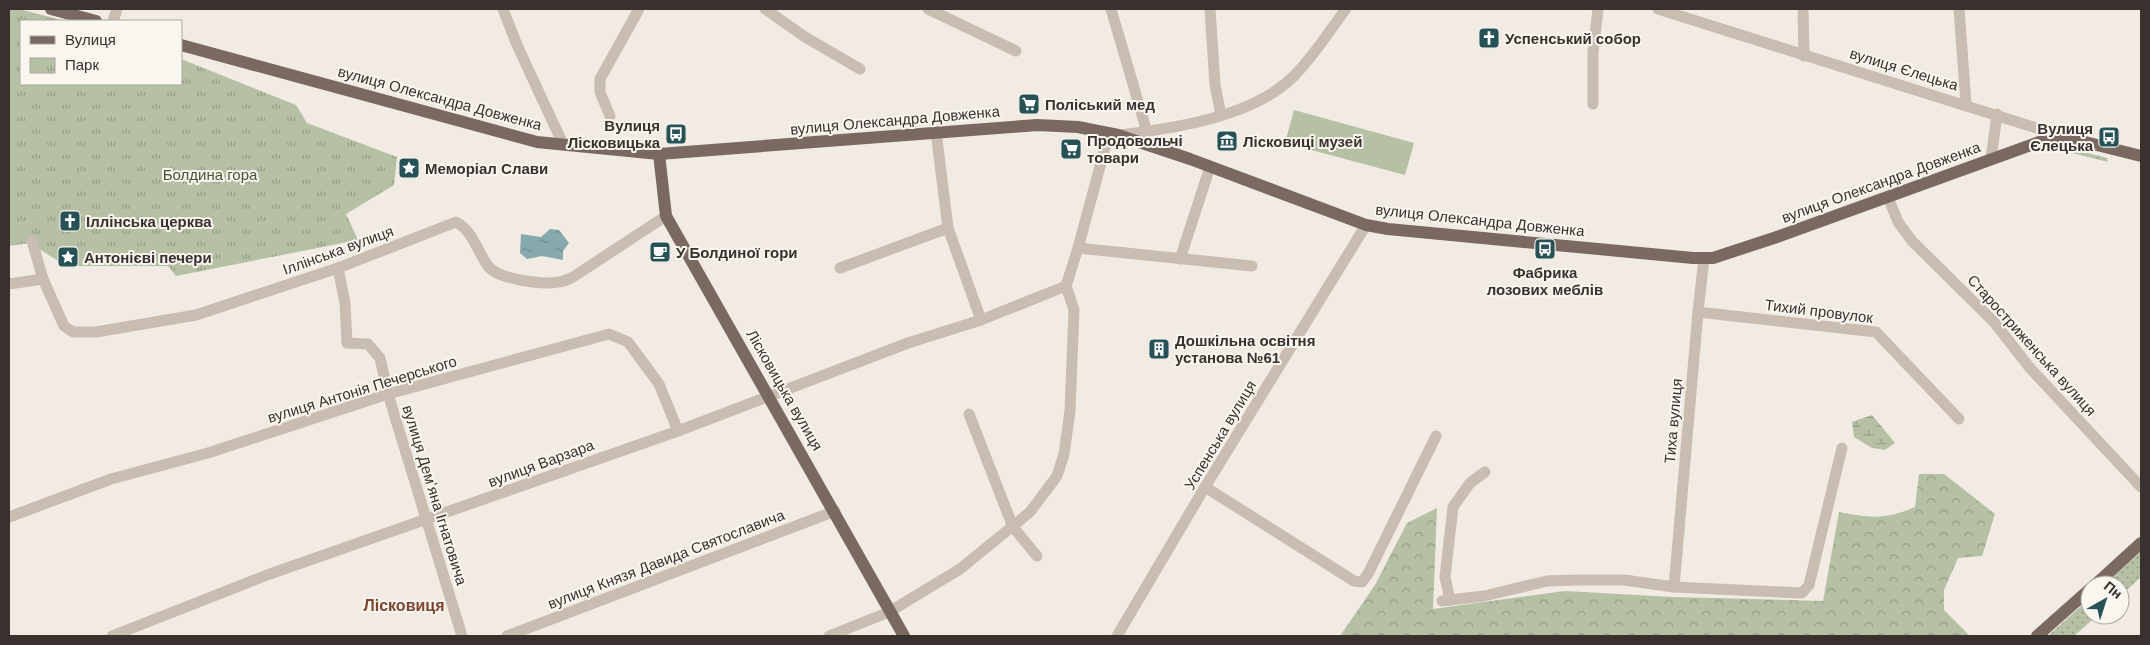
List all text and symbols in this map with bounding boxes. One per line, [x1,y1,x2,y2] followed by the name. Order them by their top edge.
[20,20,182,85] legend
[1477,26,1501,50] church icon: Успенський собор
[1505,30,1641,47] place label: Успенський собор
[65,31,116,48] text: Вулиця
[1848,44,1961,94] street label: вулиця Єлецька
[65,56,99,73] text: Парк
[336,63,544,134] street label: вулиця Олександра Довженка
[1017,92,1041,116] supermarket icon: Поліський мед
[1045,96,1155,113] place label: Поліський мед
[790,102,1001,138] street label: вулиця Олександра Довженка
[568,117,661,151] place label: Вулиця Лісковицька
[2030,120,2094,154] place label: Вулиця Єлецька
[664,122,688,146] bus stop icon: Вулиця Лісковицька
[2097,125,2121,149] bus stop icon: Вулиця Єлецька
[1215,129,1239,153] museum icon: Лісковиці музей
[1087,132,1183,166] place label: Продовольчі товари
[1243,133,1362,150] place label: Лісковиці музей
[1059,137,1083,161] supermarket icon: Продовольчі товари
[1779,138,1983,226] street label: вулиця Олександра Довженка
[397,156,421,180] place icon: Меморіал Слави
[425,160,548,177] place label: Меморіал Слави
[163,166,258,183] park label: Болдина гора
[1375,201,1586,240] street label: вулиця Олександра Довженка
[58,209,82,233] church icon: Іллінська церква
[86,213,212,230] place label: Іллінська церква
[280,222,396,278] street label: Іллінська вулиця
[1533,237,1557,261] bus stop icon: Фабрика лозових меблів
[648,240,672,264] cafe icon: У Болдиної гори
[676,244,798,261] place label: У Болдиної гори
[56,245,80,269] place icon: Антонієві печери
[84,249,212,266] place label: Антонієві печери
[1487,264,1603,298] place label: Фабрика лозових меблів
[1964,271,2100,419] street label: Старостриженська вулиця
[1764,296,1874,326] street label: Тихий провулок
[743,327,827,453] street label: Лісковицька вулиця
[1175,332,1315,366] place label: Дошкільна освітня установа №61
[1147,337,1171,361] building icon: Дошкільна освітня установа №61
[265,352,459,426] street label: вулиця Антонія Печерського
[1181,377,1259,493] street label: Успенська вулиця
[1661,378,1685,464] street label: Тиха вулиця
[399,403,471,588] street label: вулиця Демʼяна Ігнатовича
[486,436,597,490] street label: вулиця Варзара
[545,506,787,612] street label: вулиця Князя Давида Святославича
[2080,575,2130,625] north arrow
[2101,578,2125,602] text: Пн
[364,597,444,614] district label: Лісковиця

